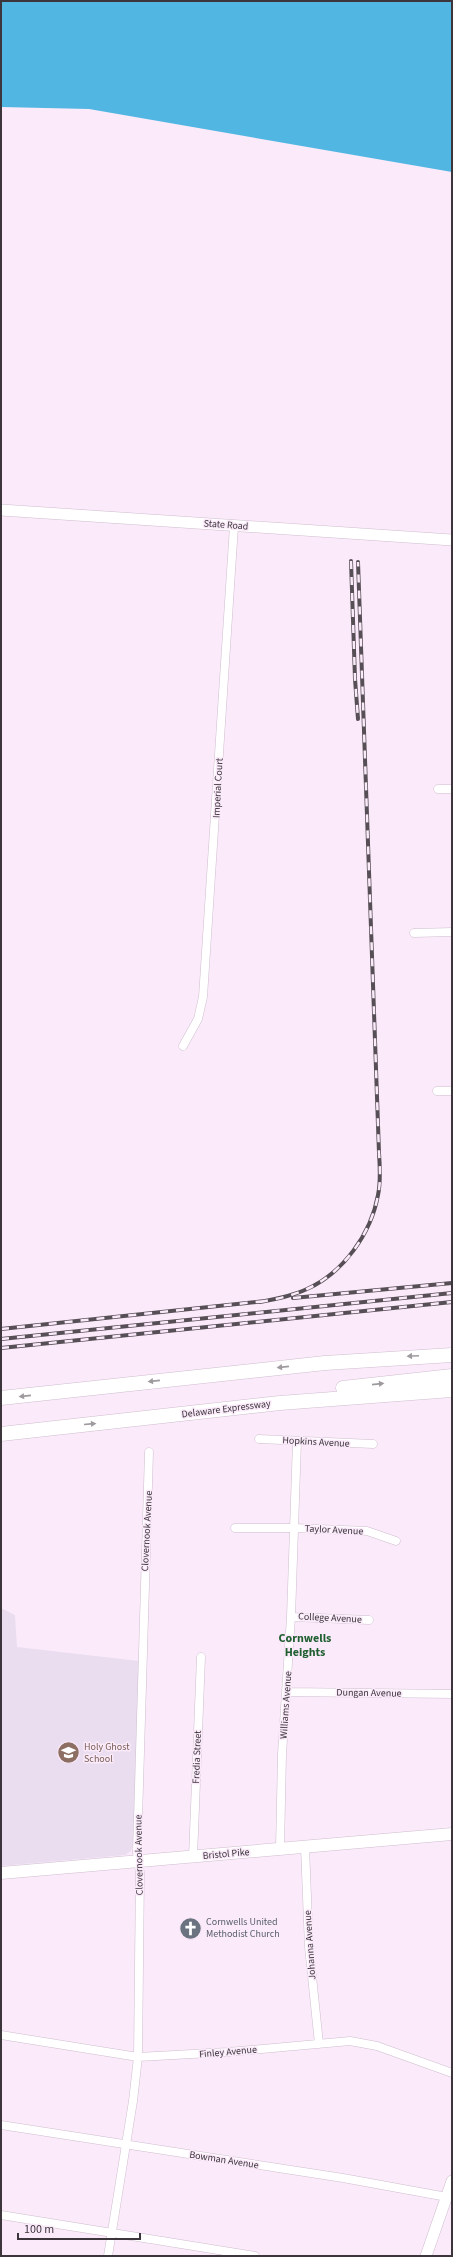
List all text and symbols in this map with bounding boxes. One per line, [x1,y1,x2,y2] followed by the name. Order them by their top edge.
[203,516,249,534] street label: State Road
[209,757,227,819] street label: Imperial Court
[407,1353,419,1360] one-way arrow
[277,1364,290,1370] one-way arrow
[148,1378,160,1384] one-way arrow
[372,1381,384,1387] one-way arrow
[19,1392,31,1399] one-way arrow
[181,1397,272,1421] street label: Delaware Expressway
[84,1421,96,1427] one-way arrow
[282,1433,350,1451] street label: Hopkins Avenue
[138,1490,156,1572] street label: Clovernook Avenue
[304,1521,364,1539] street label: Taylor Avenue
[298,1609,362,1627] street label: College Avenue
[279,1630,331,1661] district label: Cornwells Heights
[277,1670,295,1740] street label: Williams Avenue
[336,1685,402,1701] street label: Dungan Avenue
[189,1730,205,1784] street label: Fredia Street
[55,1740,81,1766] school or university icon: Holy Ghost School
[84,1740,130,1766] place label: Holy Ghost School
[131,1814,147,1896] street label: Clovernook Avenue
[202,1845,250,1863] street label: Bristol Pike
[301,1910,319,1980] street label: Johanna Avenue
[177,1915,203,1941] church icon: Cornwells United Methodist Church
[206,1915,280,1941] place label: Cornwells United Methodist Church
[199,2042,258,2061] street label: Finley Avenue
[188,2148,260,2172] street label: Bowman Avenue
[18,2215,140,2241] scale bar
[24,2221,54,2238] text: 100 m

